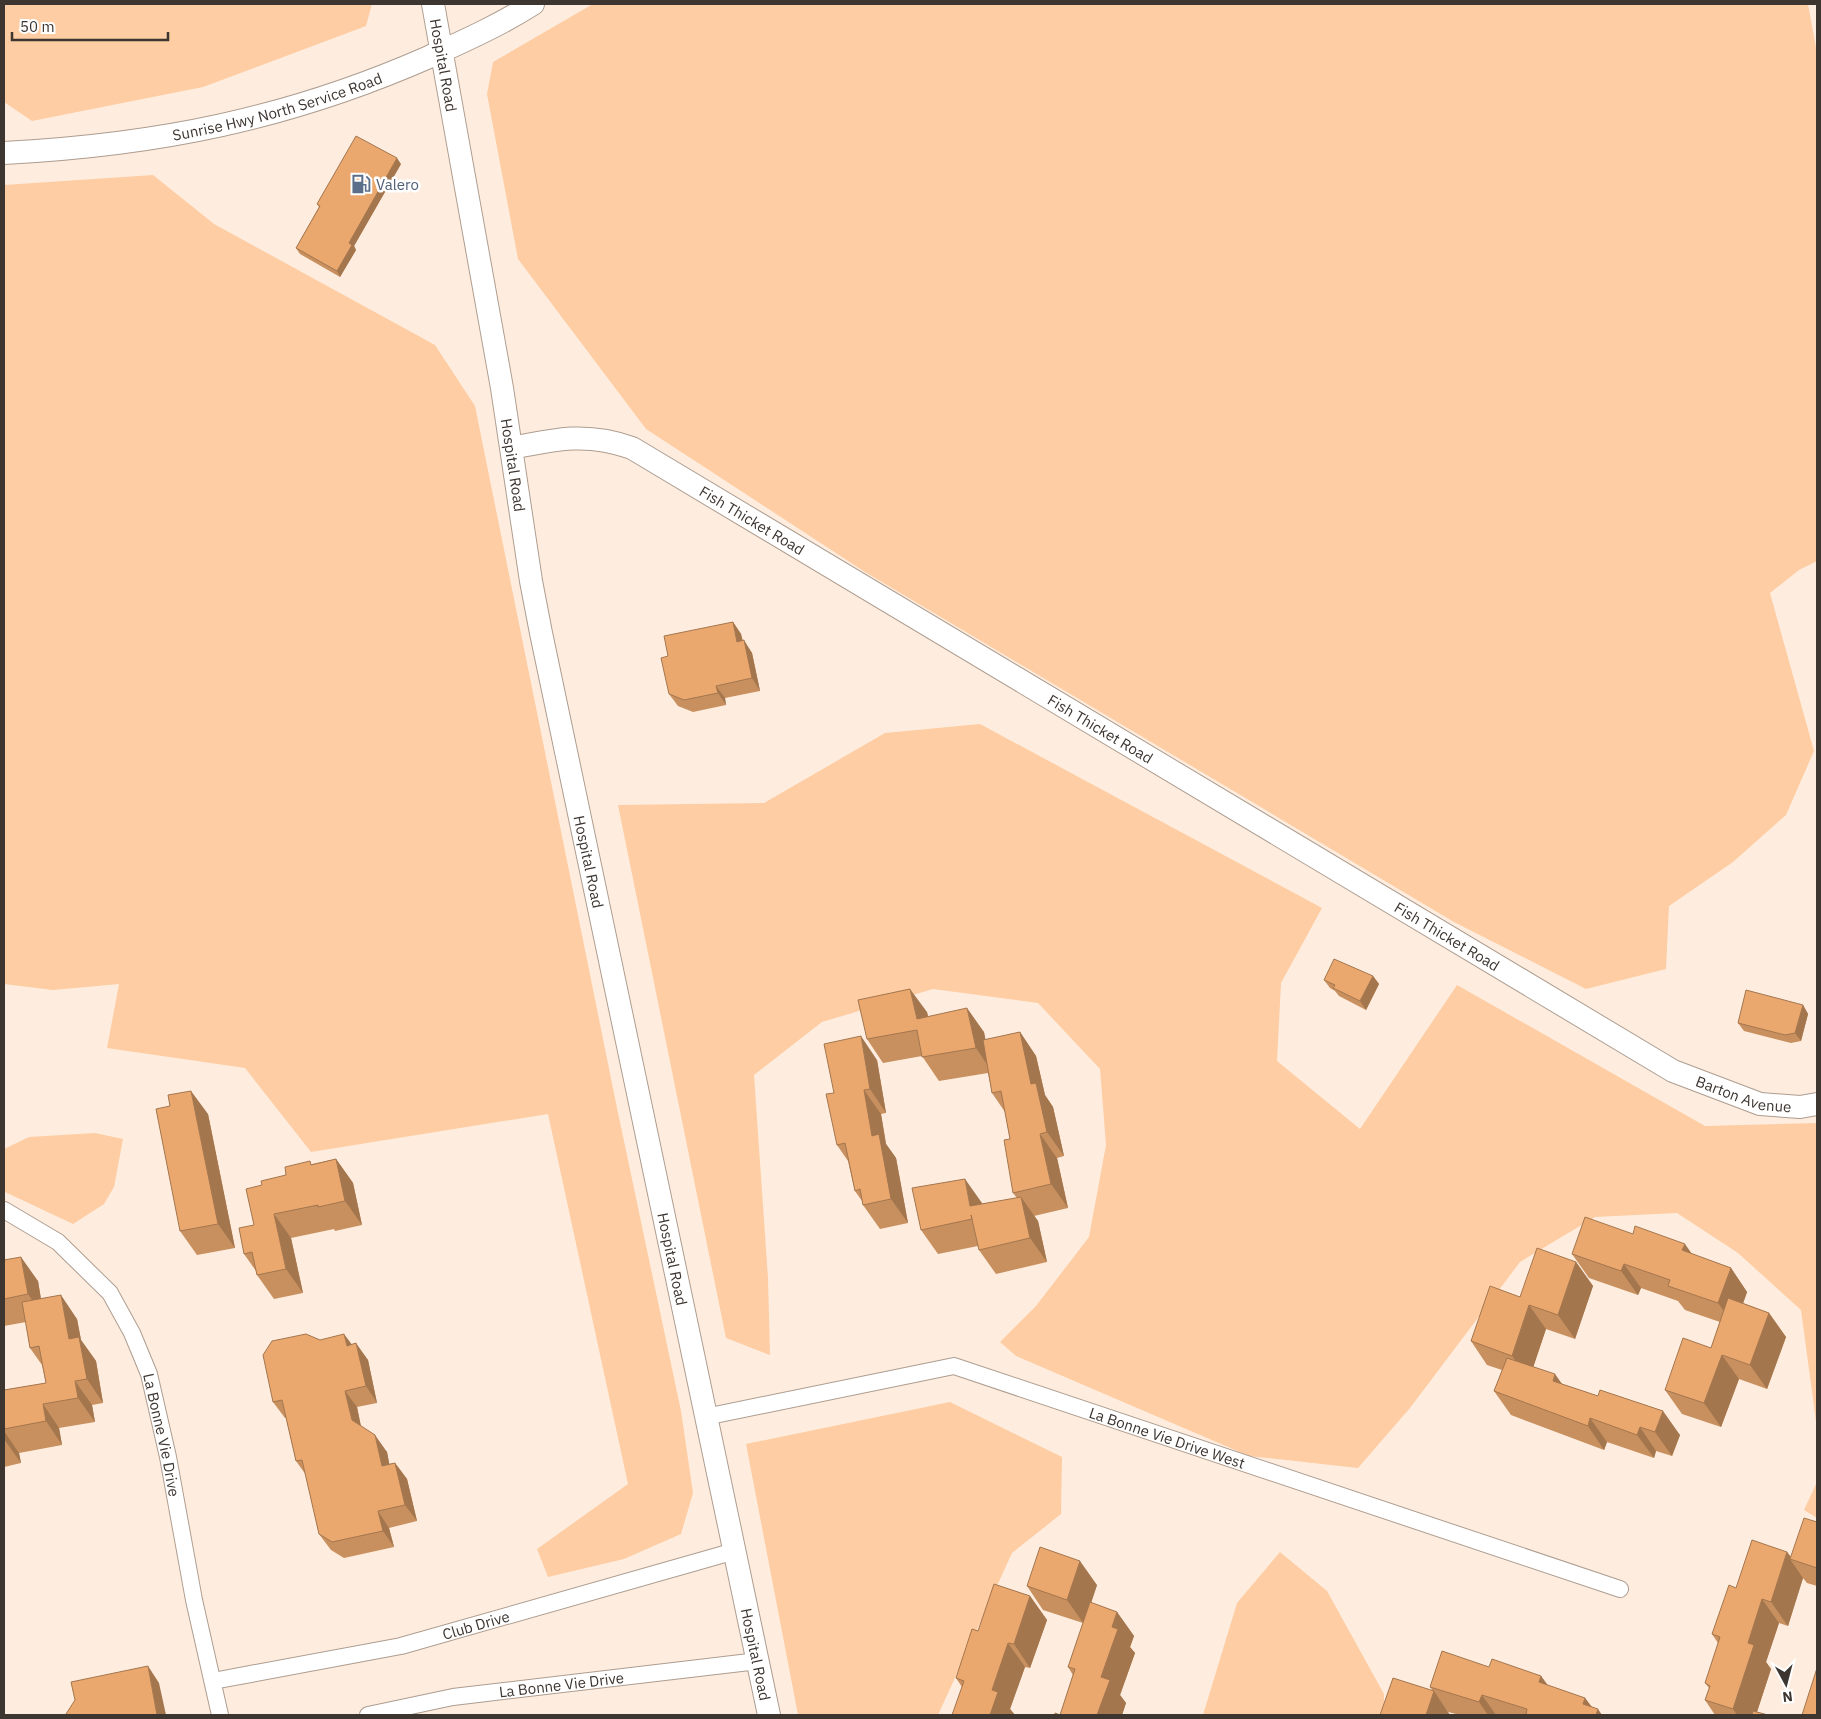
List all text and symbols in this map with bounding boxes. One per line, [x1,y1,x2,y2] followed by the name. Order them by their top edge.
[12,10,169,42] scale bar
[20,17,55,36] text: 50 m
[426,17,462,113] street label: Hospital Road
[171,68,385,144] street label: Sunrise Hwy North Service Road
[350,173,372,195] fuel station icon: Valero
[376,175,419,194] place label: Valero
[497,417,530,513] street label: Hospital Road
[696,481,808,559] street label: Fish Thicket Road
[1045,690,1157,767] street label: Fish Thicket Road
[570,814,608,910] street label: Hospital Road
[1391,897,1503,975] street label: Fish Thicket Road
[1693,1071,1792,1116] street label: Barton Avenue
[654,1211,692,1307] street label: Hospital Road
[140,1371,185,1498] street label: La Bonne Vie Drive
[1087,1402,1248,1472] street label: La Bonne Vie Drive West
[440,1606,512,1643] street label: Club Drive
[737,1606,775,1702] street label: Hospital Road
[1761,1659,1811,1709] north arrow
[498,1667,625,1701] street label: La Bonne Vie Drive
[1781,1687,1794,1706] text: N

